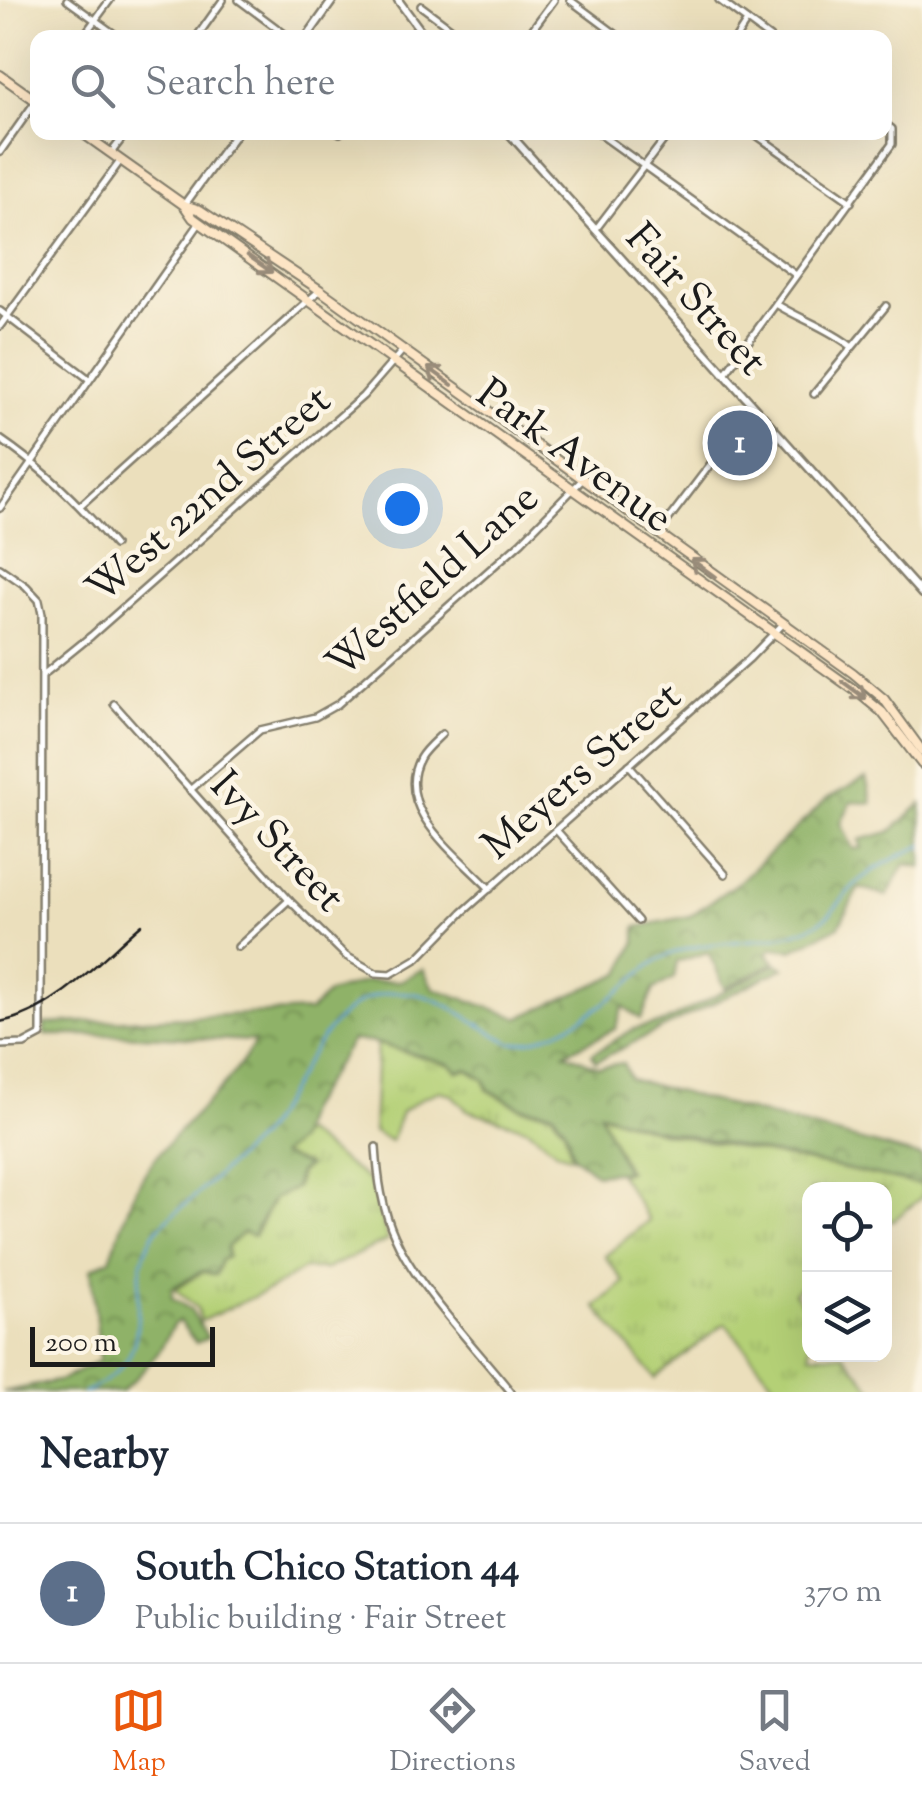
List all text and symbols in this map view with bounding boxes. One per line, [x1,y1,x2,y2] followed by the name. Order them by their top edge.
[30,30,892,140] search box
[65,58,120,113] icon: search
[145,58,336,112] text: Search here
[609,212,779,391] street label: Fair Street
[246,253,274,274] one-way arrow
[427,366,454,387] one-way arrow
[463,366,684,550] street label: Park Avenue
[75,373,346,620] street label: West 22nd Street
[708,406,772,480] pin: 1
[315,471,554,695] street label: Westfield Lane
[377,483,428,534] your location
[690,558,717,579] one-way arrow
[471,669,696,876] street label: Meyers Street
[840,679,867,700] one-way arrow
[194,759,357,928] street label: Ivy Street
[802,1182,892,1362] map controls
[802,1182,892,1272] button: locate
[802,1272,892,1362] button: layers
[30,1322,215,1366] scale bar
[45,1324,117,1364] text: 200 m
[40,1427,169,1487] text: Nearby
[135,1543,519,1597] text: South Chico Station 44
[67,1570,78,1616] text: 1
[803,1570,882,1616] text: 370 m
[135,1597,506,1643] text: Public building · Fair Street
[111,1683,166,1783] tab: Map
[389,1683,516,1783] tab: Directions
[739,1683,811,1783] tab: Saved

